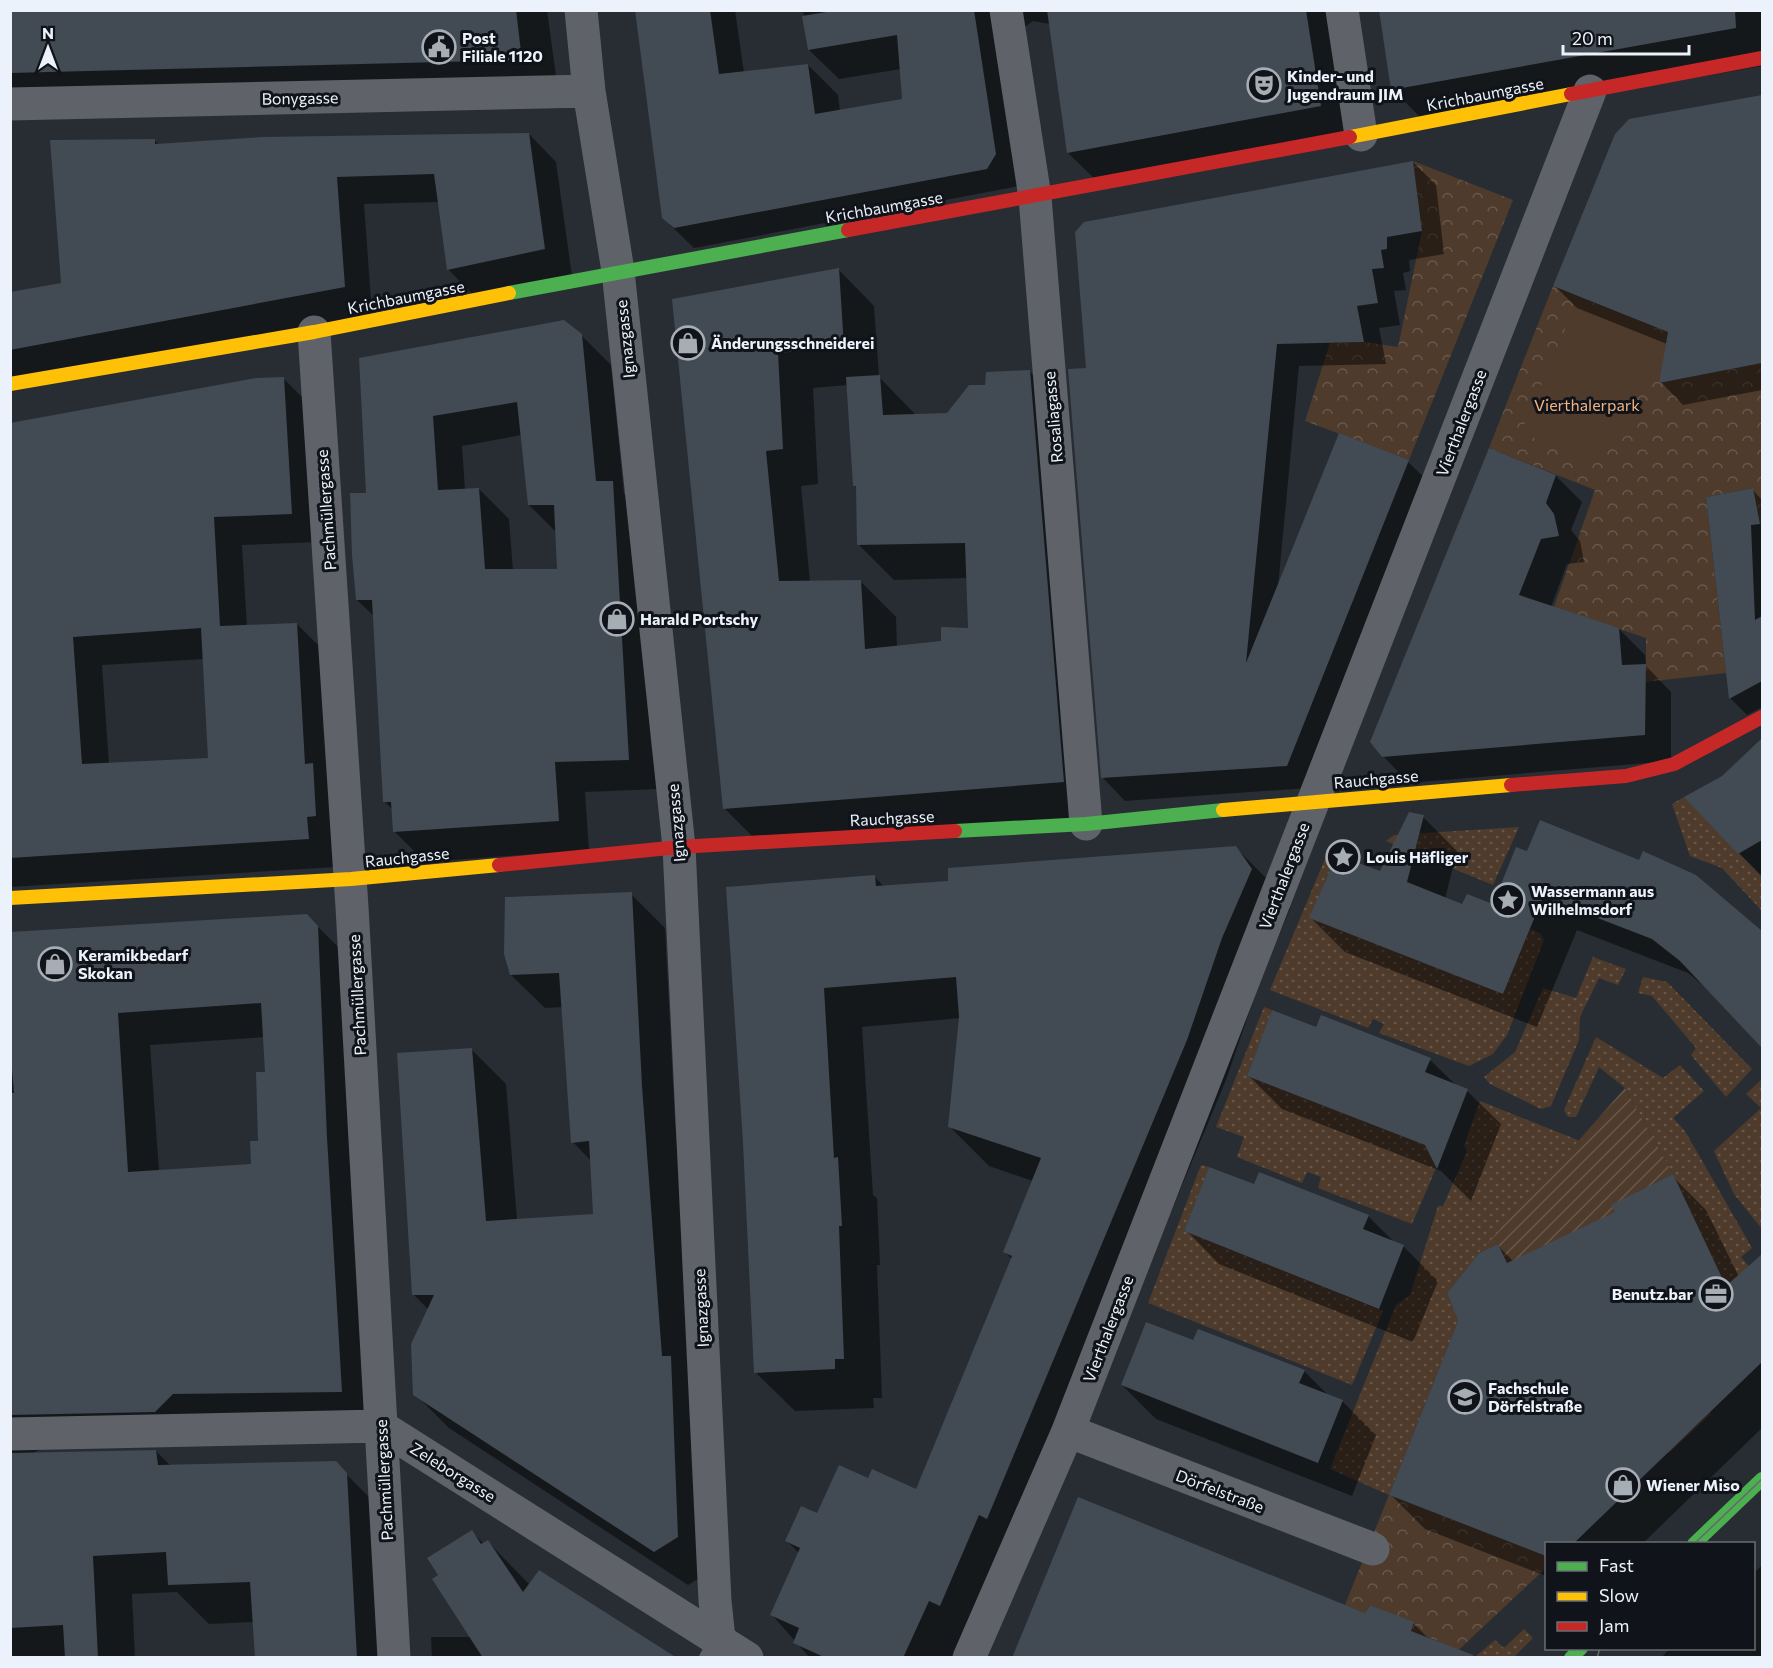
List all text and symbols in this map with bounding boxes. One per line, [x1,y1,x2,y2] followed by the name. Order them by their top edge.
[18,18,78,78] north arrow
[1563,18,1689,56] scale bar
[42,23,54,42] text: N
[1572,27,1613,49] text: 20 m
[462,28,543,65] place label: Post Filiale 1120
[421,29,457,65] public building icon: Post Filiale 1120
[1287,66,1404,103] place label: Kinder- und Jugendraum JIM
[1246,67,1282,103] theatre icon: Kinder- und Jugendraum JIM
[1425,73,1545,114] street label: Krichbaumgasse
[261,87,339,108] street label: Bonygasse
[824,187,944,226] street label: Krichbaumgasse
[346,276,466,317] street label: Krichbaumgasse
[611,299,638,379] street label: Ignazgasse
[670,325,706,361] shop icon: Änderungsschneiderei
[711,333,874,352] place label: Änderungsschneiderei
[1431,367,1490,479] street label: Vierthalergasse
[1039,371,1066,464] street label: Rosaliagasse
[1534,395,1640,414] park label: Vierthalerpark
[312,449,339,571] street label: Pachmüllergasse
[599,601,635,637] shop icon: Harald Portschy
[640,609,758,628] place label: Harald Portschy
[1333,765,1419,792] street label: Rauchgasse
[663,783,688,863] street label: Ignazgasse
[849,806,935,829] street label: Rauchgasse
[1254,820,1313,932] street label: Vierthalergasse
[1325,839,1361,875] place icon: Louis Häfliger
[364,843,450,870] street label: Rauchgasse
[1366,847,1469,866] place label: Louis Häfliger
[1531,881,1654,918] place label: Wassermann aus Wilhelmsdorf
[1490,882,1526,918] place icon: Wassermann aus Wilhelmsdorf
[344,934,369,1056] street label: Pachmüllergasse
[78,945,189,982] place label: Keramikbedarf Skokan
[37,946,73,982] shop icon: Keramikbedarf Skokan
[689,1268,712,1348] street label: Ignazgasse
[1078,1273,1137,1385] street label: Vierthalergasse
[1698,1276,1734,1312] office icon: Benutz.bar
[1612,1284,1693,1303] place label: Benutz.bar
[1488,1378,1582,1415] place label: Fachschule Dörfelstraße
[1447,1379,1483,1415] school or university icon: Fachschule Dörfelstraße
[371,1419,396,1541] street label: Pachmüllergasse
[407,1438,499,1505] street label: Zeleborgasse
[1174,1465,1267,1516] street label: Dörfelstraße
[1605,1467,1641,1503] shop icon: Wiener Miso
[1646,1475,1740,1494] place label: Wiener Miso
[1545,1542,1755,1650] legend
[1599,1554,1634,1576] text: Fast
[1599,1584,1639,1606] text: Slow
[1599,1614,1629,1636] text: Jam

